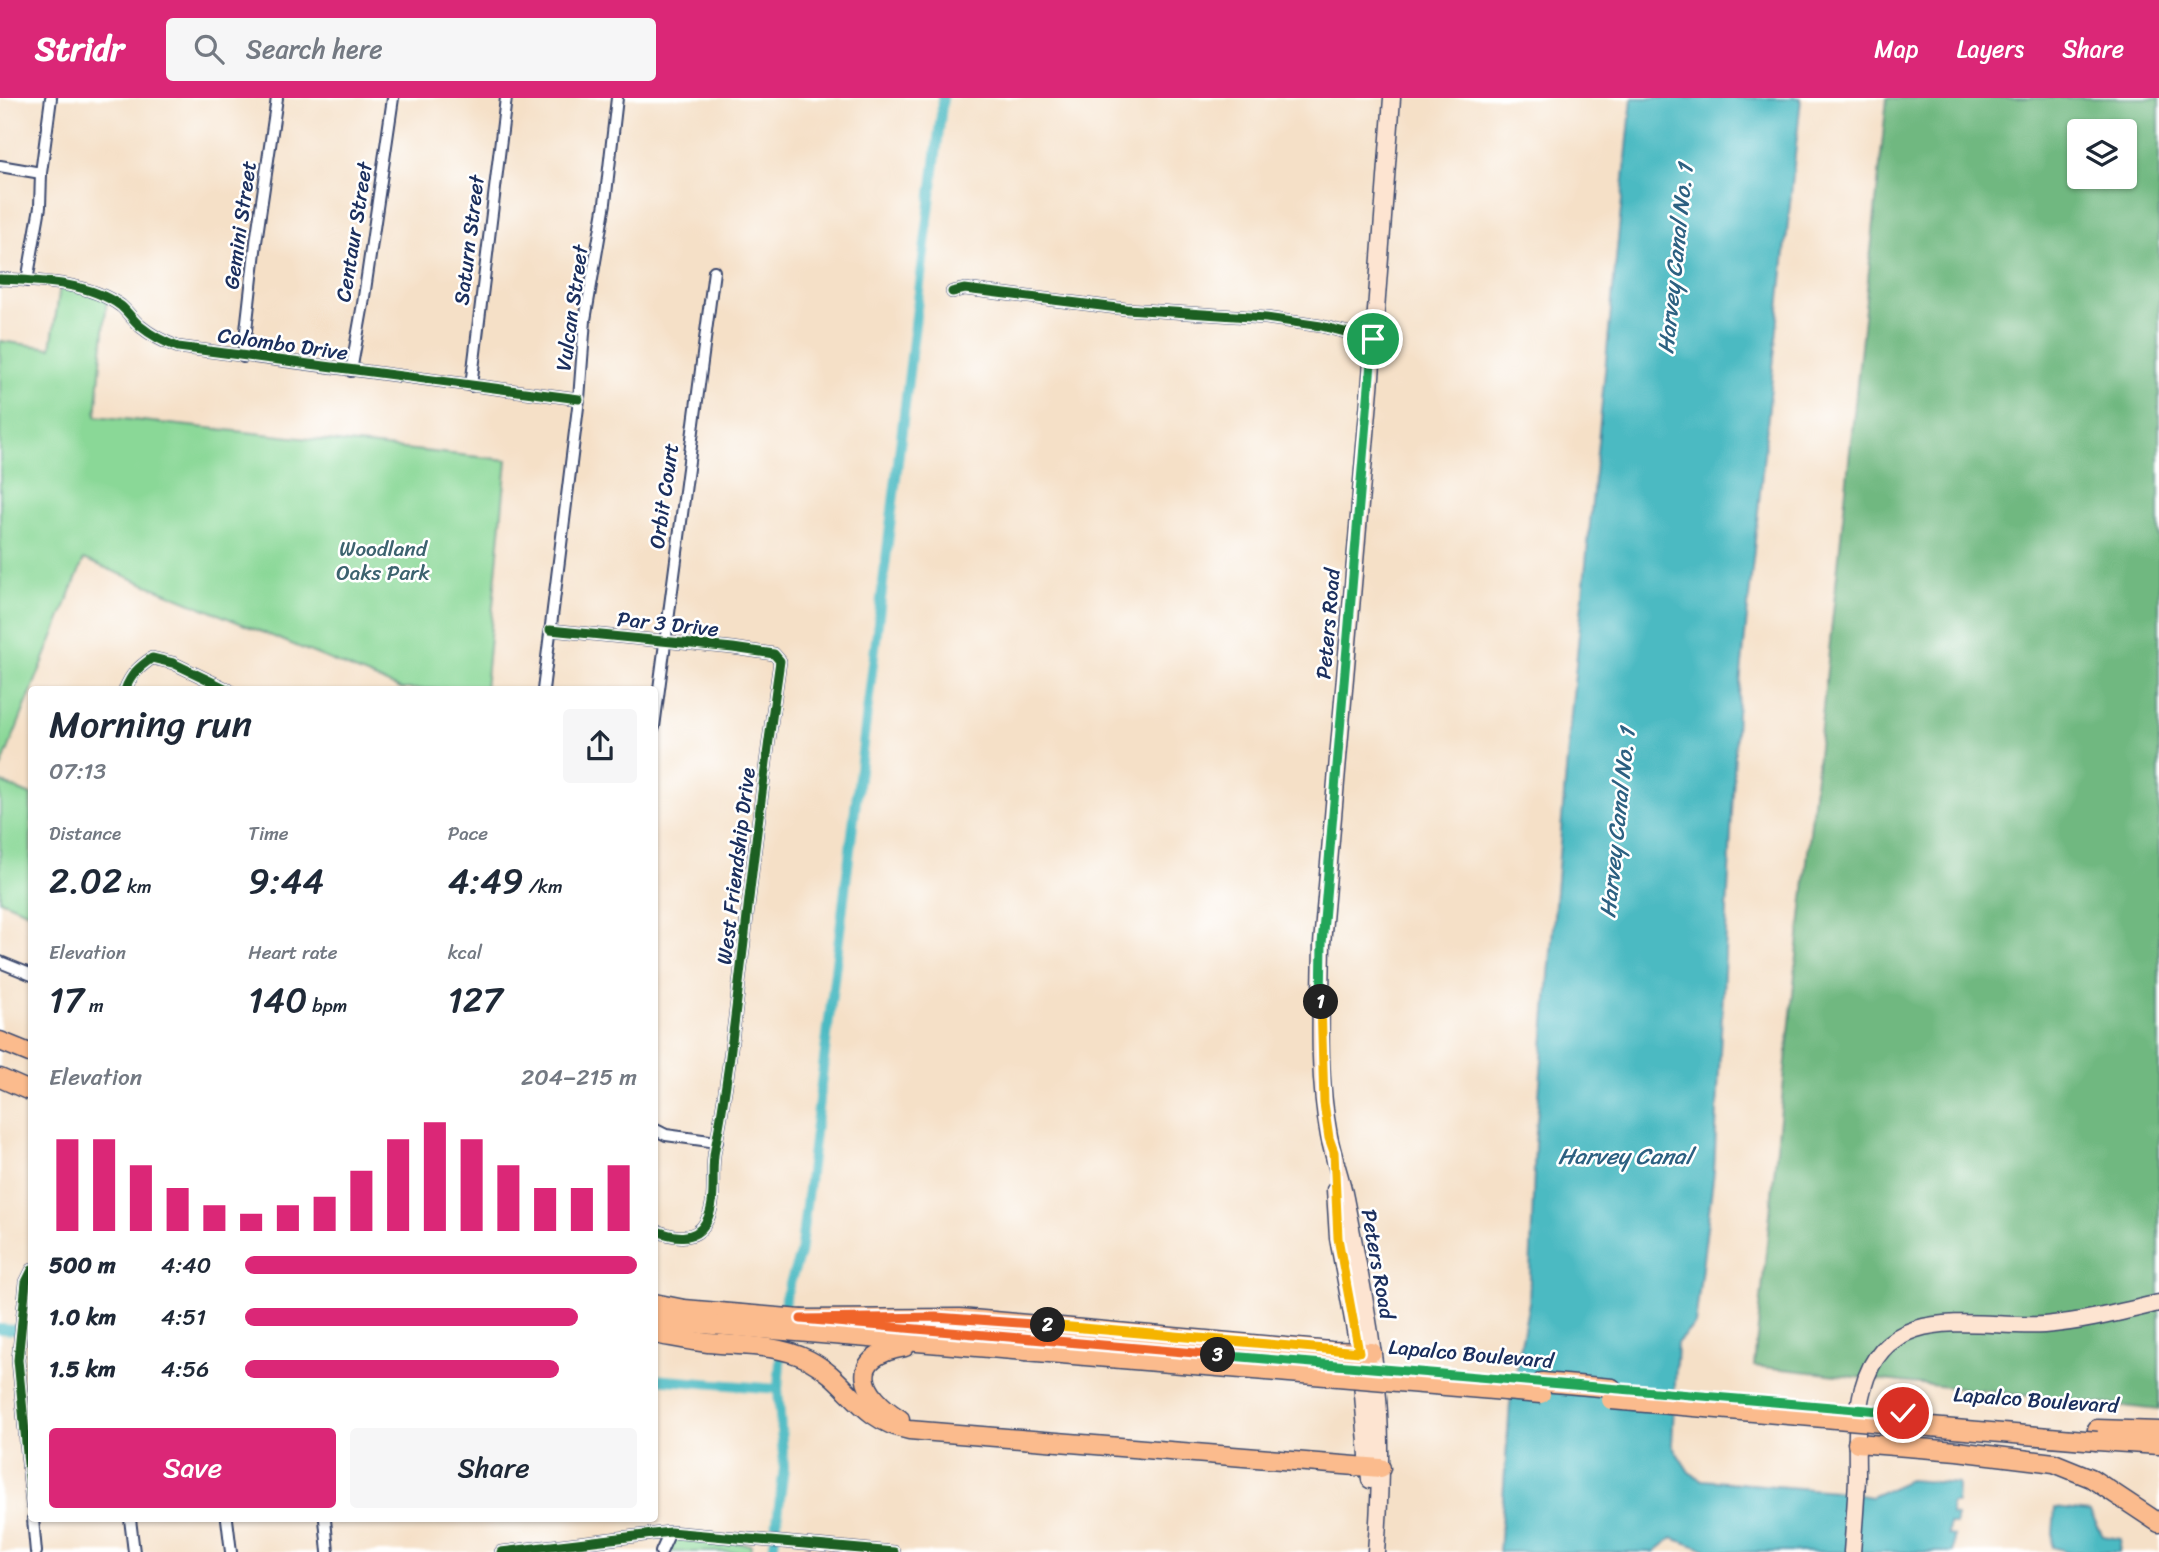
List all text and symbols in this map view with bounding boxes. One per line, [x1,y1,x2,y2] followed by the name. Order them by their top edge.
[166,18,656,81] search box
[35,20,124,78] text: Stridr
[246,26,383,72] text: Search here
[1874,28,1919,70] text: Map
[1957,28,2024,70] text: Layers
[2062,28,2124,70] text: Share
[190,30,228,68] icon: search
[2067,119,2137,189] map controls
[2067,119,2137,189] button: layers
[212,158,268,292] street label: Gemini Street
[324,158,384,305] street label: Centaur Street
[1645,159,1706,356] water label: Harvey Canal No. 1
[442,171,496,307] street label: Saturn Street
[544,241,600,373] street label: Vulcan Street
[1343,309,1403,369] pin
[215,316,351,372] street label: Colombo Drive
[1354,320,1392,358] icon: arrive
[638,441,690,551] street label: Orbit Court
[336,530,431,592] park label: Woodland Oaks Park
[1304,565,1352,681] street label: Peters Road
[615,600,721,648] street label: Par 3 Drive
[49,691,252,758] text: Morning run
[563,709,637,783] button: share
[1587,723,1648,920] water label: Harvey Canal No. 1
[49,751,106,792] text: 07:13
[705,765,767,967] street label: West Friendship Drive
[49,817,121,850] text: Distance
[248,817,289,850] text: Time
[448,817,488,850] text: Pace
[49,850,122,912] text: 2.02
[248,850,324,912] text: 9:44
[448,850,523,912] text: 4:49
[122,870,152,903] text: km
[523,870,563,903] text: /km
[49,936,126,969] text: Elevation
[248,936,338,969] text: Heart rate
[448,936,482,969] text: kcal
[49,969,84,1031] text: 17
[248,969,307,1031] text: 140
[448,969,503,1031] text: 127
[1304,984,1338,1020] pin: 1
[1316,985,1325,1018] text: 1
[84,989,104,1022] text: m
[307,989,347,1022] text: bpm
[49,1057,142,1098] text: Elevation
[521,1057,637,1098] text: 204–215 m
[1558,1136,1697,1177] water label: Harvey Canal
[1350,1206,1407,1324] street label: Peters Road
[49,1245,116,1286] text: 500 m
[161,1245,211,1286] text: 4:40
[49,1297,116,1338] text: 1.0 km
[161,1297,206,1338] text: 4:51
[1030,1308,1066,1342] pin: 2
[1042,1308,1053,1341] text: 2
[1387,1328,1557,1380] street label: Lapalco Boulevard
[1200,1338,1236,1372] pin: 3
[1212,1338,1223,1371] text: 3
[49,1349,116,1390] text: 1.5 km
[161,1349,209,1390] text: 4:56
[1952,1375,2122,1425] street label: Lapalco Boulevard
[1873,1383,1933,1443] pin
[1884,1394,1922,1432] icon: check
[49,1428,336,1508] button: Save
[350,1428,637,1508] button: Share

